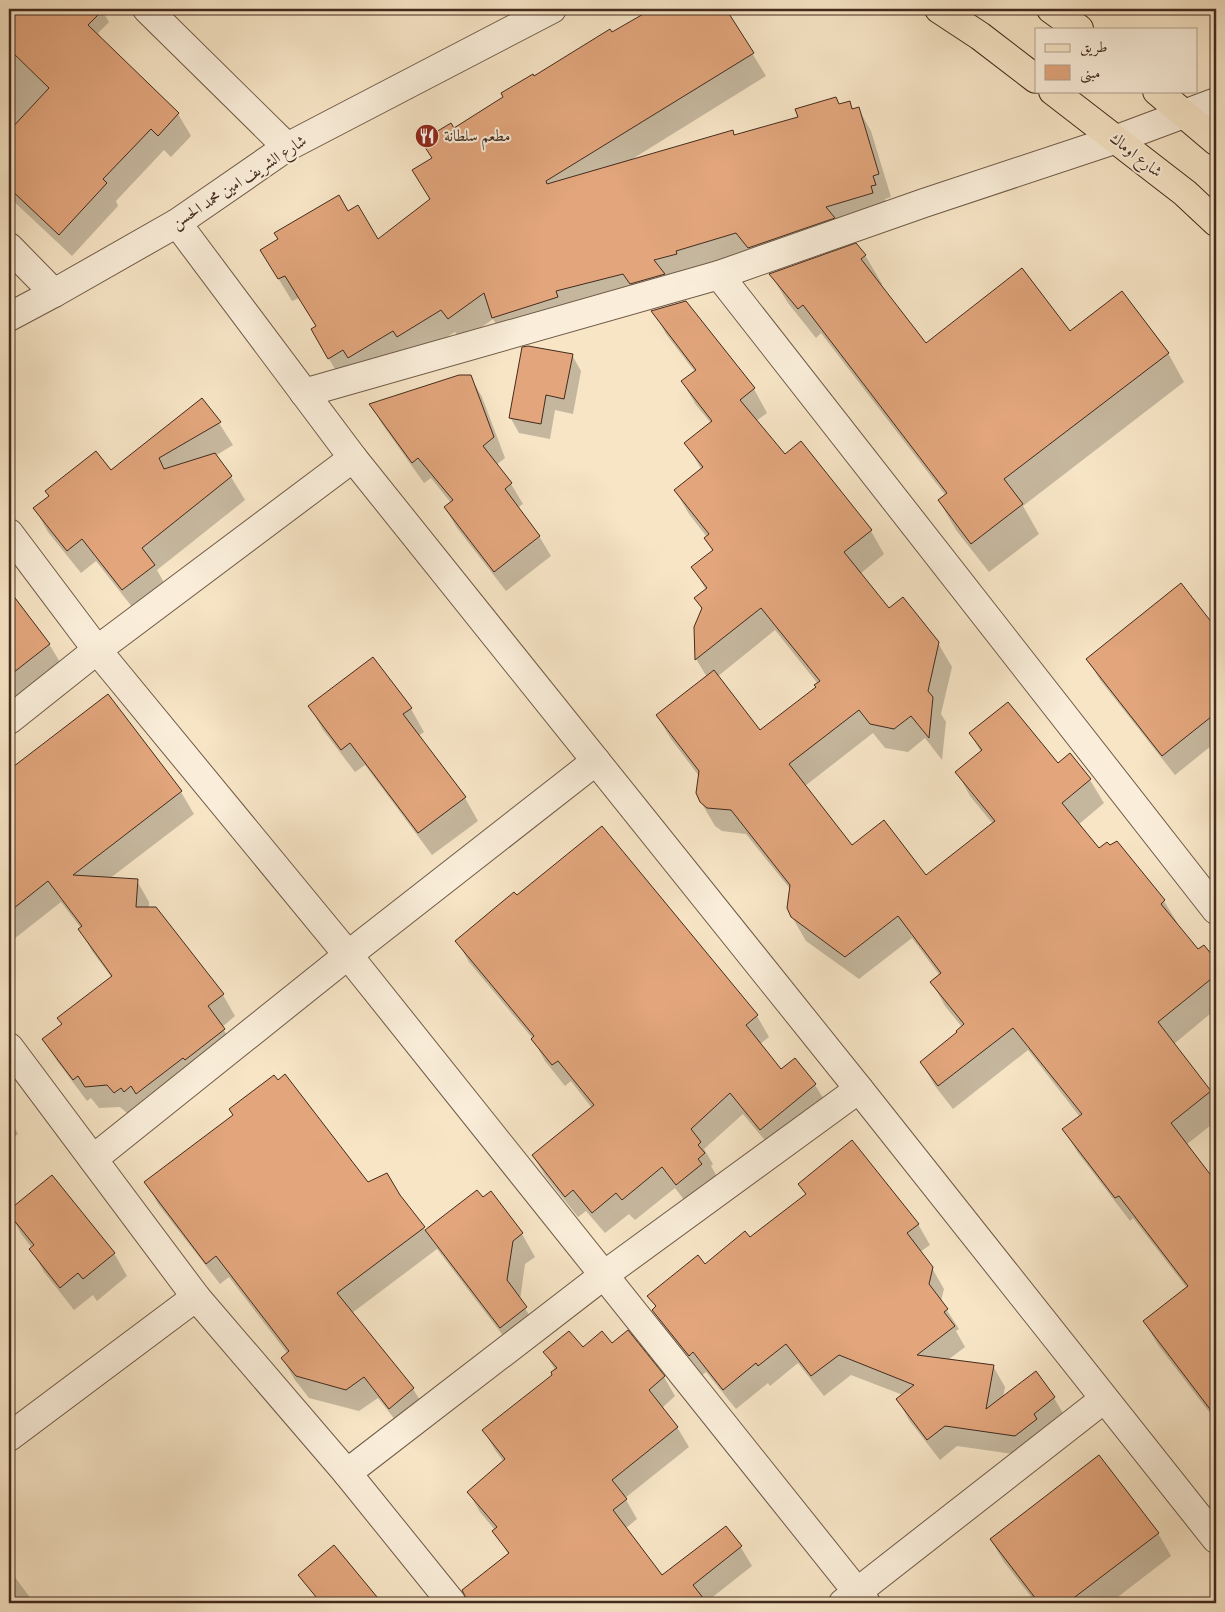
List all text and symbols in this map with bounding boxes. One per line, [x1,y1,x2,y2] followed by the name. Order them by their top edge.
[1035,28,1198,92] legend
[1080,38,1107,57] text: طريق
[1080,64,1100,84] text: مبنى
[414,123,440,149] restaurant icon: مطعم سلطانة
[444,126,510,151] place label: مطعم سلطانة
[1104,128,1166,184] street label: شارع اوماك
[168,131,312,236] street label: شارع الشريف امين محمد الحسن

